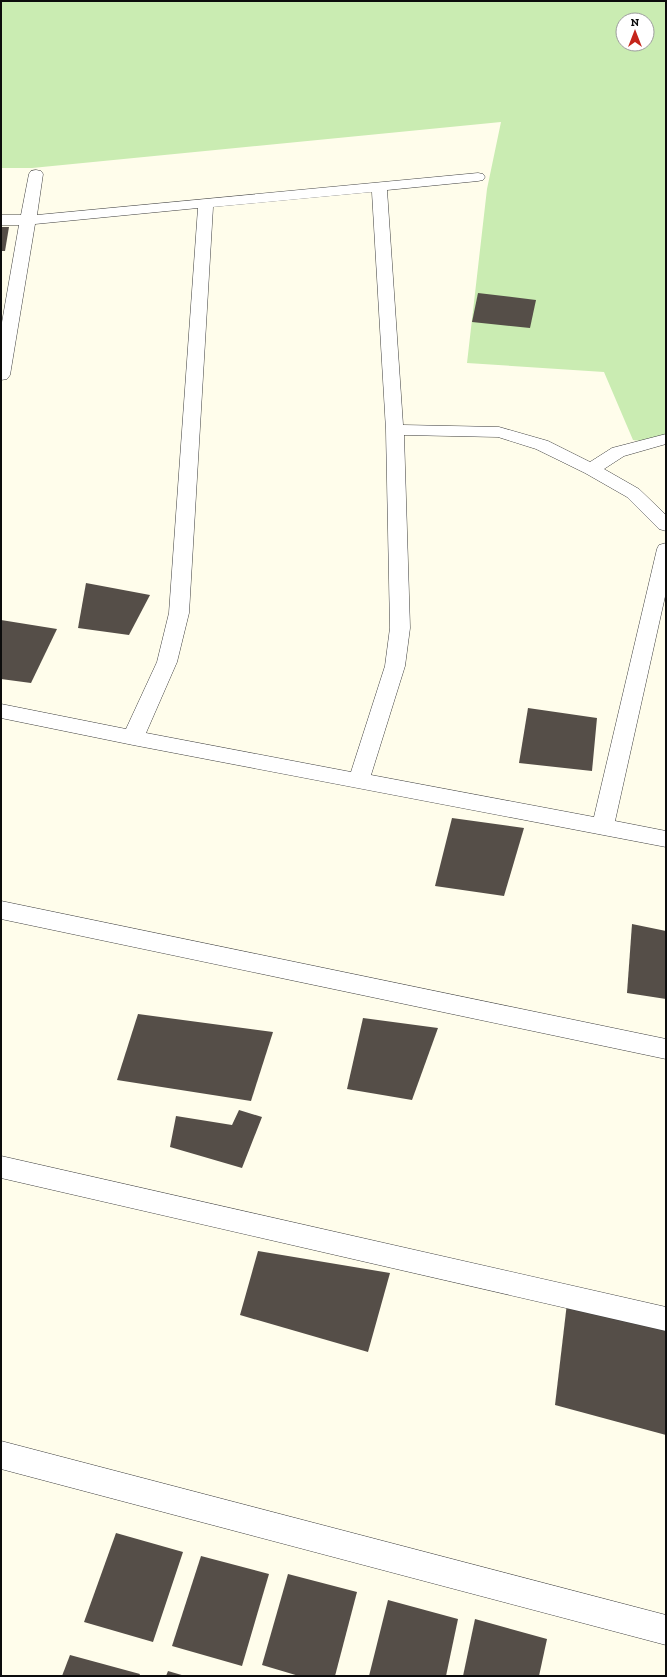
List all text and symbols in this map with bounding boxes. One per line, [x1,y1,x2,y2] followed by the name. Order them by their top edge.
[615,12,655,52] north arrow
[631,16,640,29] text: N

